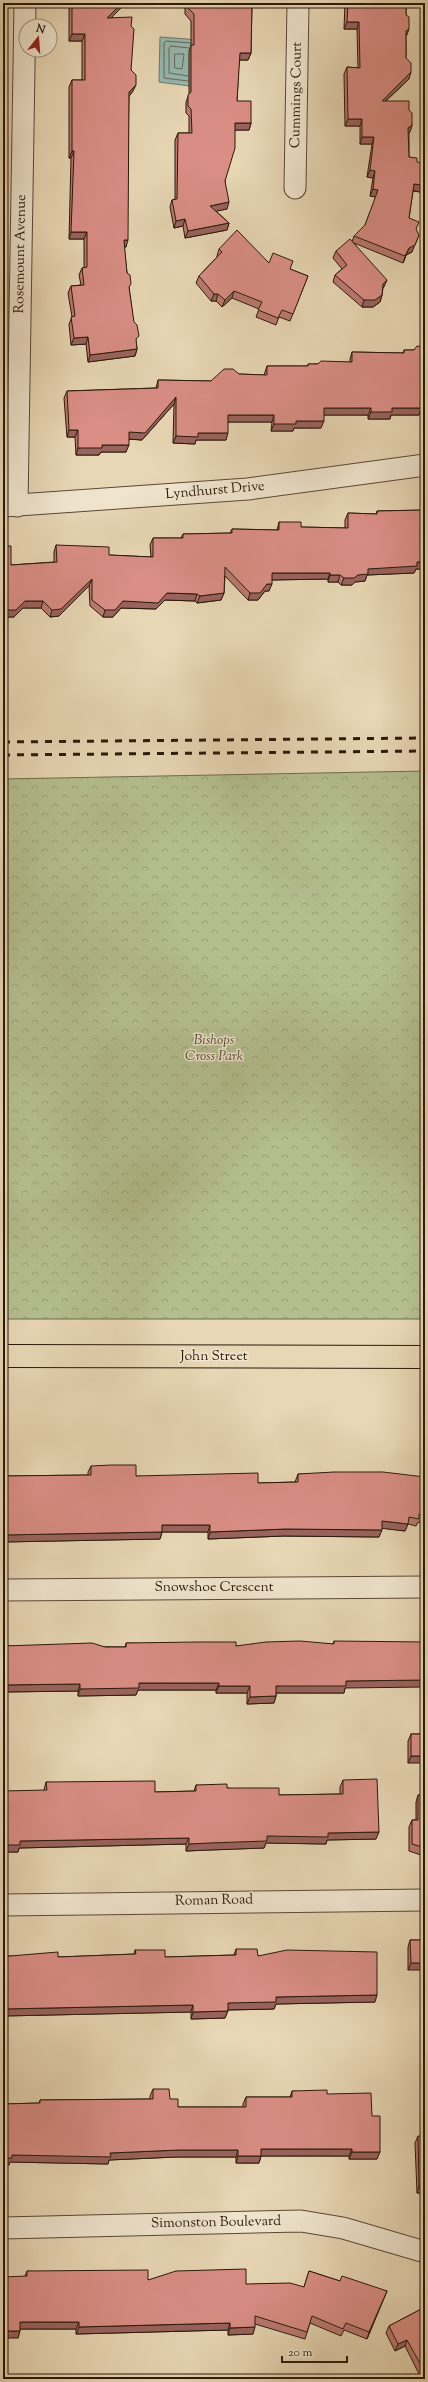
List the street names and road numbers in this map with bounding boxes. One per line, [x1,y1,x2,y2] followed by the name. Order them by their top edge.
[286,41,308,148] street label: Cummings Court
[10,194,32,314] street label: Rosemount Avenue
[165,477,265,505] street label: Lyndhurst Drive
[179,1347,248,1367] street label: John Street
[154,1578,274,1598] street label: Snowshoe Crescent
[175,1890,253,1912] street label: Roman Road
[151,2212,281,2234] street label: Simonston Boulevard

